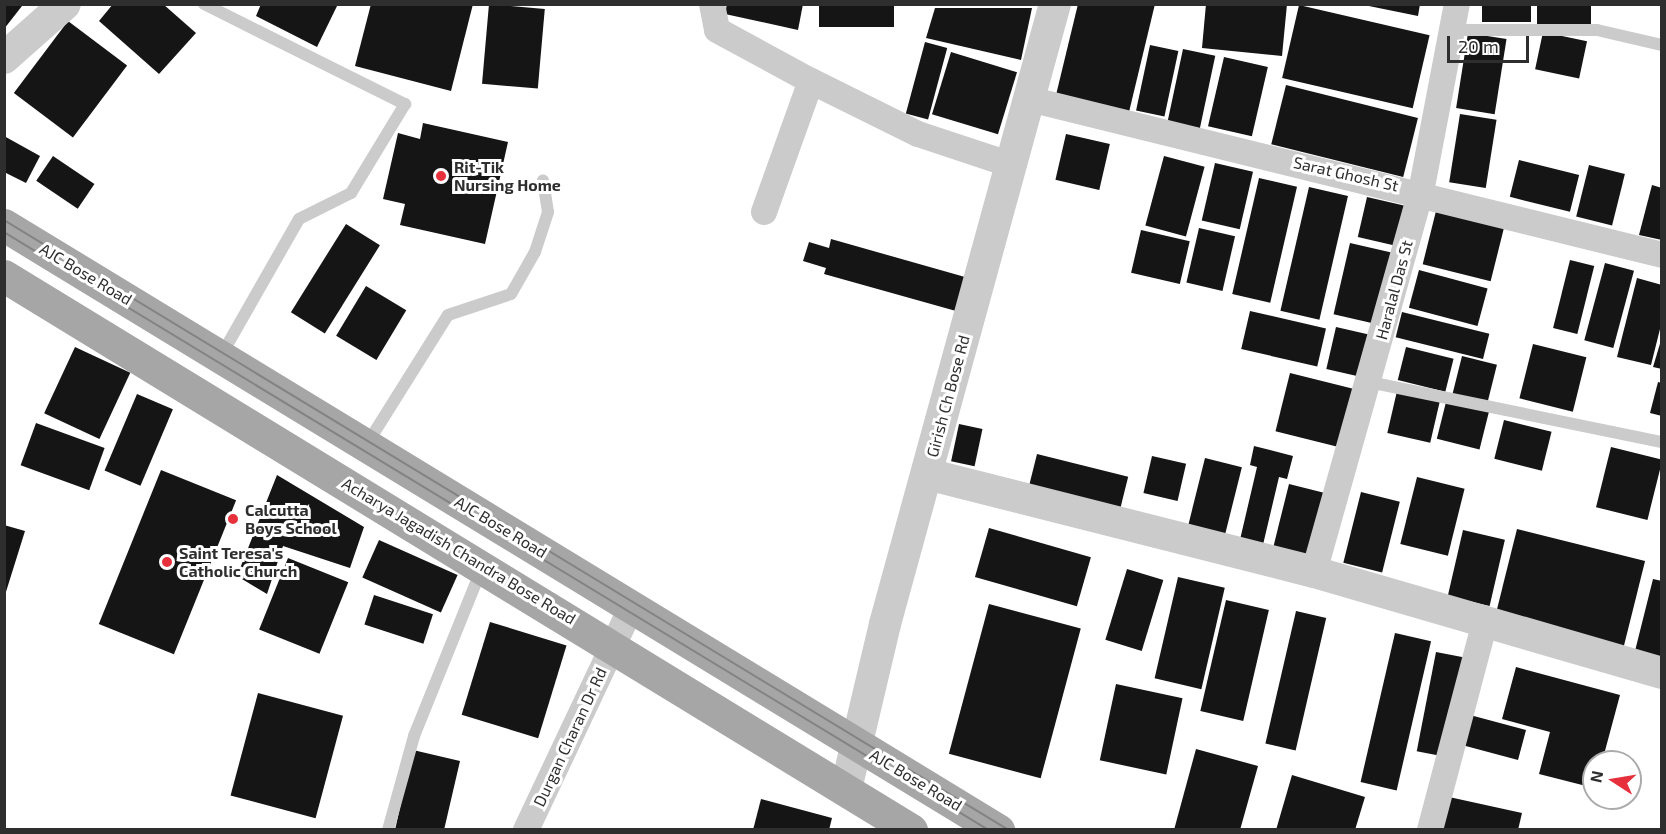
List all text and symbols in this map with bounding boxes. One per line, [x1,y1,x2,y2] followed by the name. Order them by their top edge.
[1450,24,1532,62] scale bar
[1458,35,1499,57] text: 20 m
[1292,153,1400,195] street label: Sarat Ghosh St
[454,157,561,195] place label: Rit-Tik Nursing Home
[432,167,450,185] marker: Rit-Tik Nursing Home
[1371,238,1417,342] street label: Haralal Das St
[36,239,136,309] street label: AJC Bose Road
[922,333,974,459] street label: Girish Ch Bose Rd
[339,473,579,629] street label: Acharya Jagadish Chandra Bose Road
[451,492,551,562] street label: AJC Bose Road
[245,500,337,538] place label: Calcutta Boys School
[226,512,240,526] marker: Calcutta Boys School
[179,543,297,581] place label: Saint Teresa's Catholic Church
[160,555,174,569] marker: Saint Teresa's Catholic Church
[529,664,611,810] street label: Durgan Charan Dr Rd
[866,745,966,815] street label: AJC Bose Road
[1582,750,1642,810] north arrow
[1585,769,1606,784] text: N

